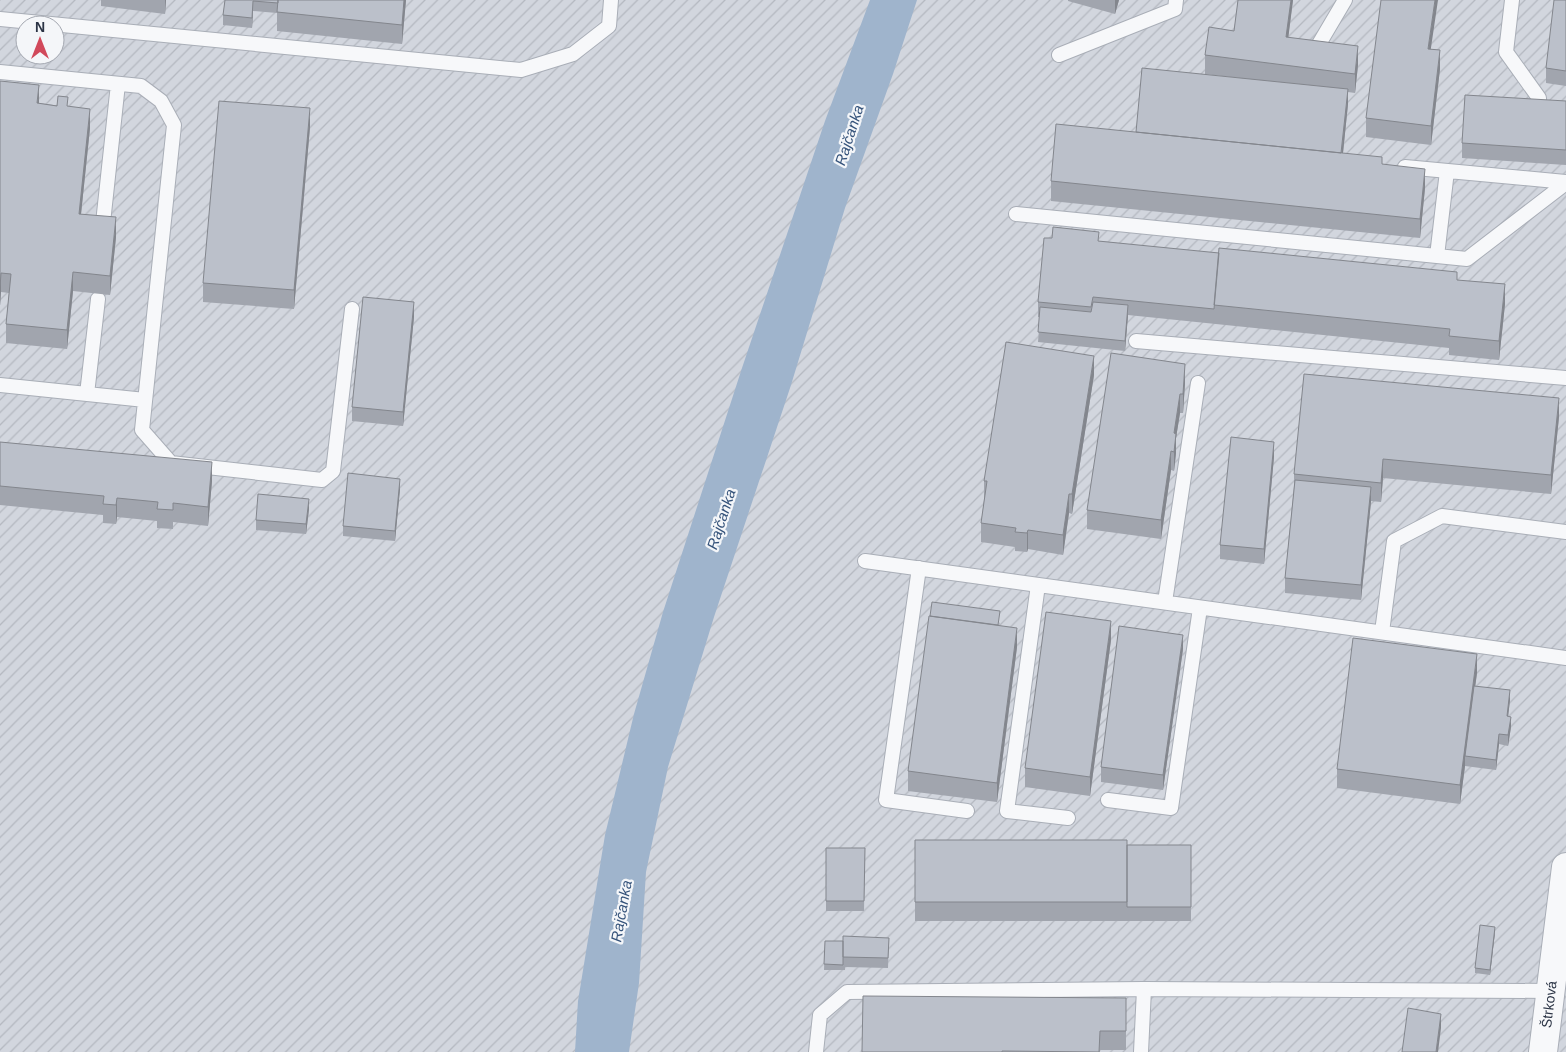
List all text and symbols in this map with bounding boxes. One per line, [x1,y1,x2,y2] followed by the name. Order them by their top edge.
[15,15,65,65] north arrow
[35,19,45,35] text: N
[831,103,867,167] water label: Rajčanka
[703,487,739,551] water label: Rajčanka
[607,879,635,943] water label: Rajčanka
[1538,980,1560,1029] street label: Štrková

